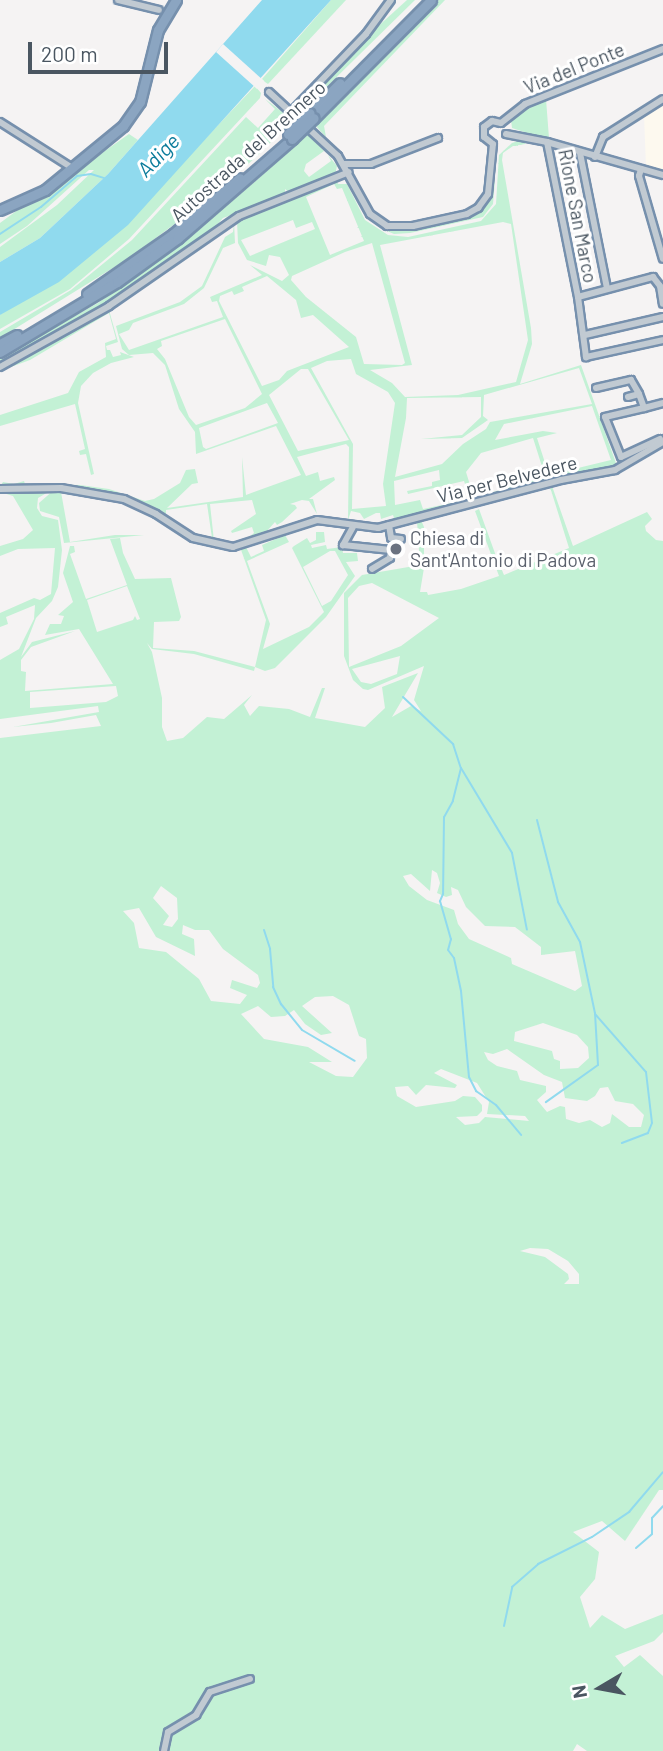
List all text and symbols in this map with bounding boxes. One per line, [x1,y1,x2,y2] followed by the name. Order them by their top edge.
[32,28,172,72] scale bar
[520,37,628,99] street label: Via del Ponte
[41,41,98,66] text: 200 m
[166,75,330,227] street label: Autostrada del Brennero
[132,128,184,182] water label: Adige
[554,147,602,285] street label: Rione San Marco
[435,451,579,507] street label: Via per Belvedere
[410,527,596,571] place label: Chiesa di Sant'Antonio di Padova
[388,541,404,557] marker: Chiesa di Sant'Antonio di Padova
[565,1653,635,1723] north arrow
[566,1684,591,1700] text: N

